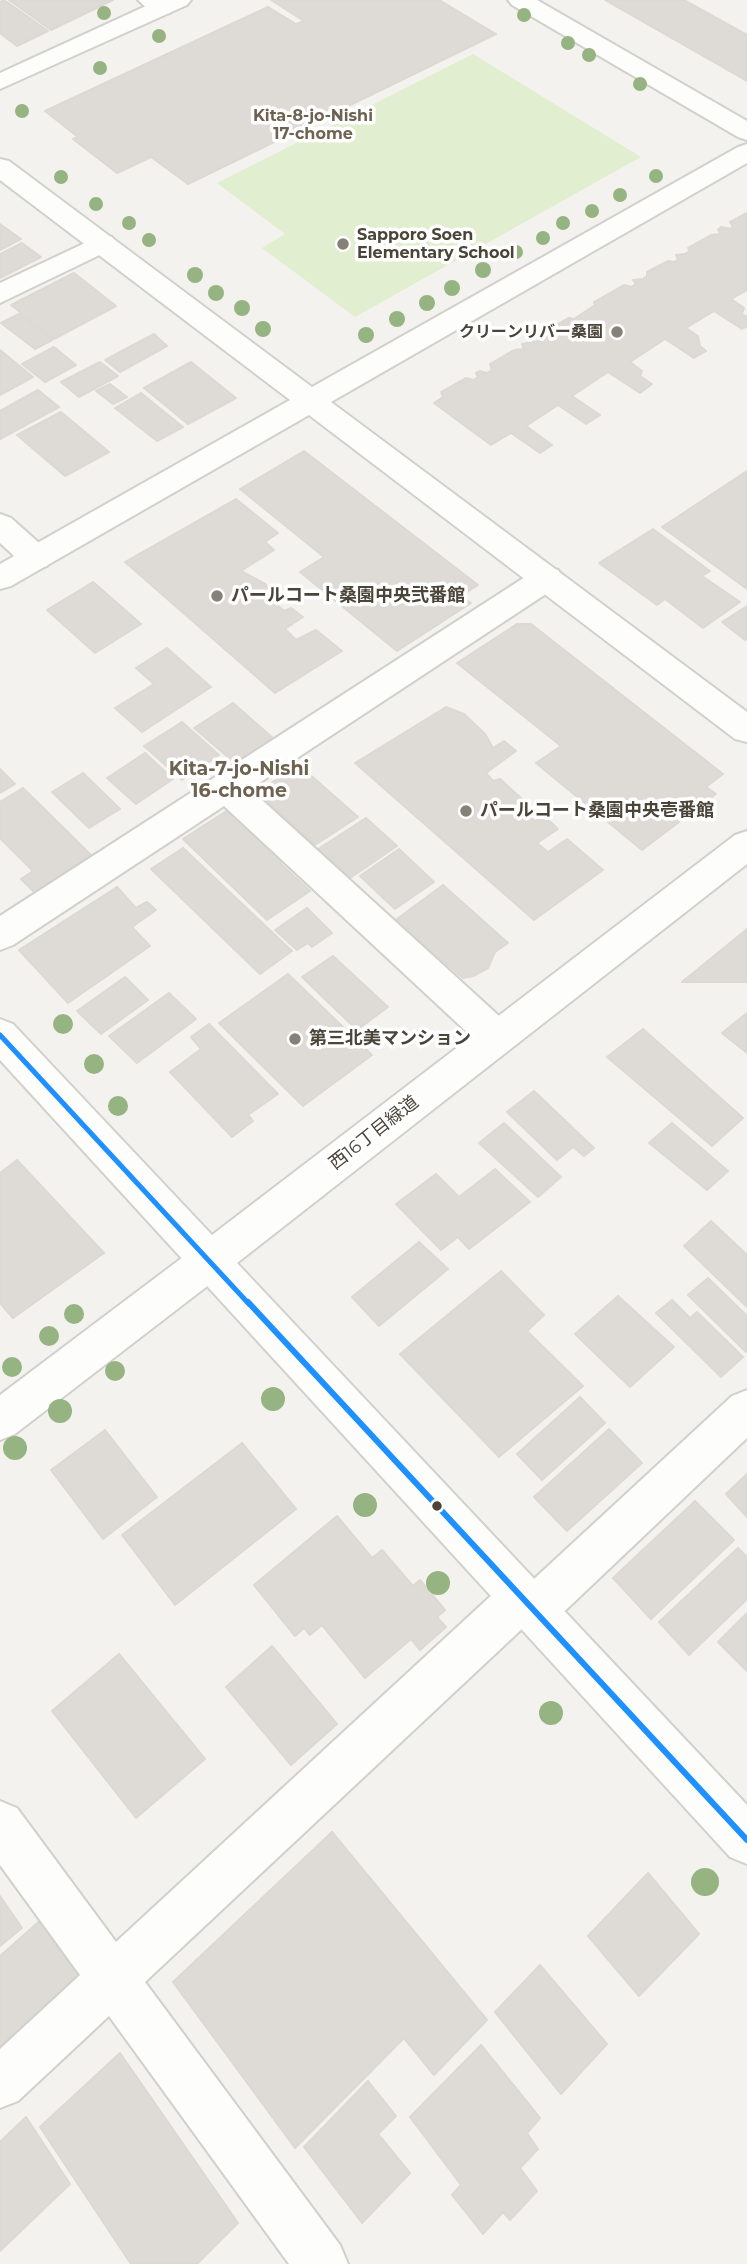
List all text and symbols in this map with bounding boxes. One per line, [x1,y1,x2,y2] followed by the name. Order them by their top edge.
[253,106,373,144] district label: Kita-8-jo-Nishi 17-chome
[357,225,515,263] place label: Sapporo Soen Elementary School
[335,236,351,252] marker: Sapporo Soen Elementary School
[459,322,603,342] place label: クリーンリバー桑園
[609,324,625,340] marker: クリーンリバー桑園
[231,585,465,607] place label: パールコート桑園中央弐番館
[209,588,225,604] marker: パールコート桑園中央弐番館
[169,758,309,802] district label: Kita-7-jo-Nishi 16-chome
[480,800,714,822] place label: パールコート桑園中央壱番館
[458,803,474,819] marker: パールコート桑園中央壱番館
[309,1028,471,1050] place label: 第三北美マンション
[287,1031,303,1047] marker: 第三北美マンション
[325,1091,423,1175] street label: 西16丁目緑道
[430,1499,444,1513] unlabelled marker

